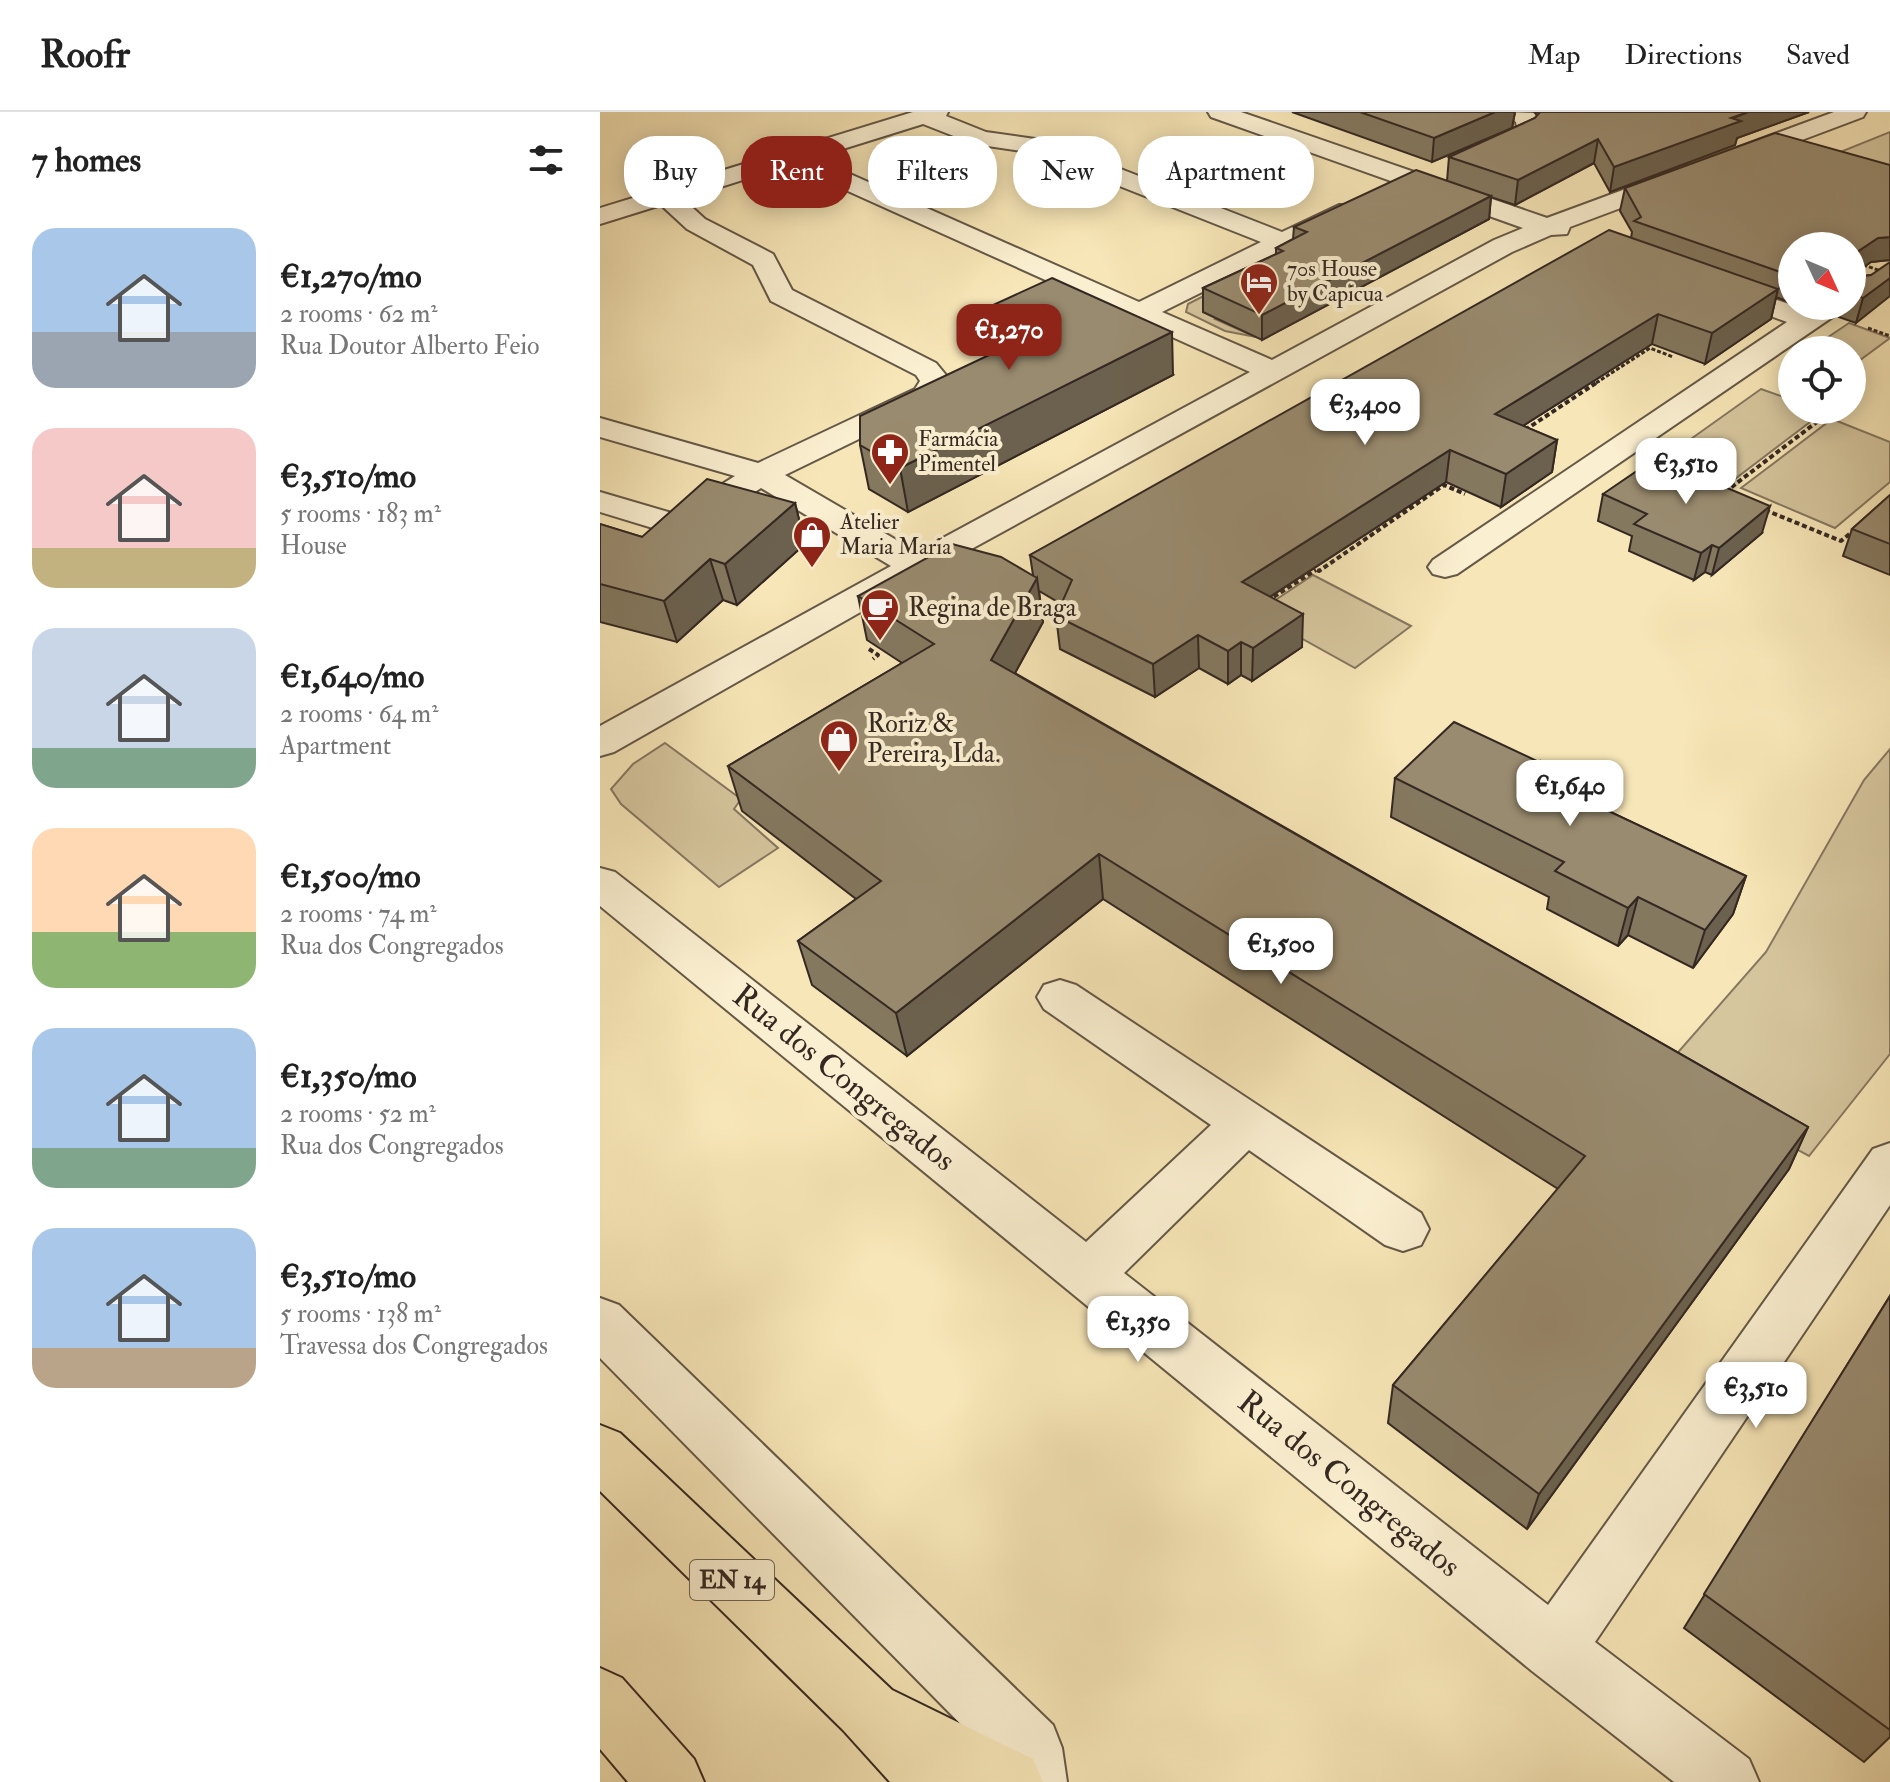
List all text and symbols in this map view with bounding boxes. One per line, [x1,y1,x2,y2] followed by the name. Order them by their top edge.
[40,31,130,79] text: Roofr
[1528,38,1581,73] text: Map
[1625,38,1742,73] text: Directions
[1786,38,1850,73] text: Saved
[624,136,725,208] chip: Buy
[741,136,852,208] chip: Rent
[868,136,997,208] chip: Filters
[1013,136,1122,208] chip: New
[1138,136,1314,208] chip: Apartment
[524,138,568,182] icon: filters
[32,139,141,182] text: 7 homes
[1778,232,1866,320] north arrow
[1778,232,1866,424] map controls
[280,255,422,298] text: €1,270/mo
[1287,255,1384,309] place label: 70s House by Capicua
[96,260,192,356] icon: home
[1238,261,1280,316] hotel icon: 70s House by Capicua
[280,298,438,330] text: 2 rooms · 62 m²
[944,304,1074,372] pin: €1,270
[975,314,1043,346] text: €1,270
[280,330,540,362] text: Rua Doutor Alberto Feio
[1778,336,1866,424] button: locate
[1300,379,1430,447] pin: €3,400
[1329,389,1401,421] text: €3,400
[918,425,999,478] place label: Farmácia Pimentel
[869,431,911,486] pharmacy icon: Farmácia Pimentel
[1621,438,1751,506] pin: €3,510
[1654,448,1718,480] text: €3,510
[280,455,416,498] text: €3,510/mo
[96,460,192,556] icon: home
[280,498,441,530] text: 5 rooms · 183 m²
[839,508,952,561] place label: Atelier Maria Maria
[791,514,833,569] shop icon: Atelier Maria Maria
[280,530,347,562] text: House
[859,587,901,642] cafe icon: Regina de Braga
[908,592,1077,624] place label: Regina de Braga
[280,655,424,698] text: €1,640/mo
[96,660,192,756] icon: home
[280,698,439,730] text: 2 rooms · 64 m²
[867,708,1000,770] place label: Roriz & Pereira, Lda.
[818,718,860,773] shop icon: Roriz & Pereira, Lda.
[280,730,391,762] text: Apartment
[1505,760,1635,828] pin: €1,640
[1534,770,1606,802] text: €1,640
[280,855,421,898] text: €1,500/mo
[96,860,192,956] icon: home
[280,898,437,930] text: 2 rooms · 74 m²
[1216,918,1346,986] pin: €1,500
[1247,928,1315,960] text: €1,500
[280,930,504,962] text: Rua dos Congregados
[724,976,964,1180] street label: Rua dos Congregados
[280,1055,417,1098] text: €1,350/mo
[96,1060,192,1156] icon: home
[280,1098,436,1130] text: 2 rooms · 52 m²
[280,1130,504,1162] text: Rua dos Congregados
[280,1255,416,1298] text: €3,510/mo
[96,1260,192,1356] icon: home
[1073,1296,1203,1364] pin: €1,350
[280,1298,441,1330] text: 5 rooms · 138 m²
[1105,1306,1171,1338] text: €1,350
[280,1330,548,1362] text: Travessa dos Congregados
[1691,1362,1821,1430] pin: €3,510
[1724,1372,1788,1404] text: €3,510
[1229,1382,1469,1586] street label: Rua dos Congregados
[690,1560,774,1600] road number: EN 14

